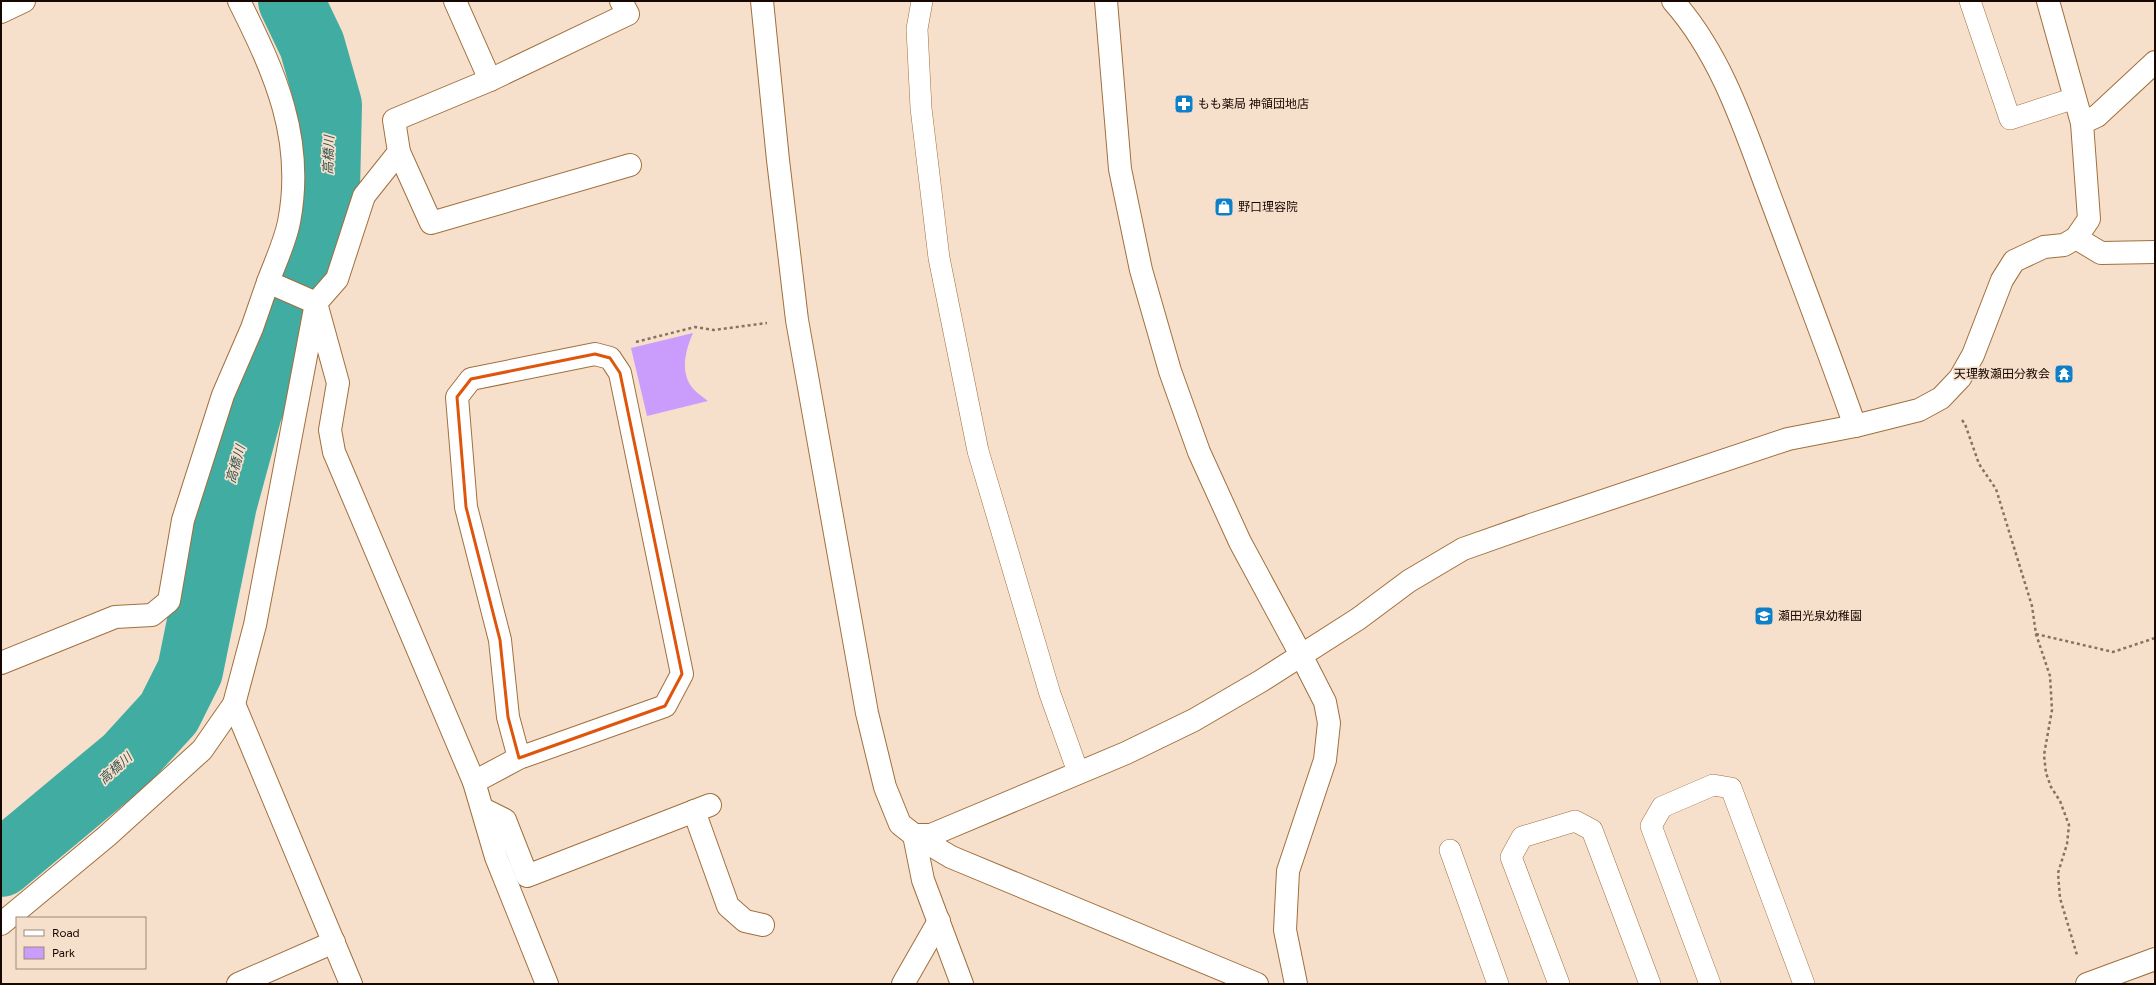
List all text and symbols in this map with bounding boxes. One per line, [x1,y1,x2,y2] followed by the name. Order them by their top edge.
[1173,93,1195,115] pharmacy icon: もも薬局 神領団地店
[1198,97,1309,111] place label: もも薬局 神領団地店
[320,133,337,175] water label: 高橋川
[1213,196,1235,218] shop icon: 野口理容院
[1238,200,1298,214] place label: 野口理容院
[2053,363,2075,385] temple icon: 天理教瀬田分教会
[1954,367,2050,381] place label: 天理教瀬田分教会
[223,441,249,485] water label: 高橋川
[1753,605,1775,627] school or university icon: 瀬田光泉幼稚園
[1778,609,1862,623] place label: 瀬田光泉幼稚園
[96,748,136,787] water label: 高橋川
[16,917,146,969] legend
[52,926,80,940] text: Road
[52,946,75,960] text: Park

